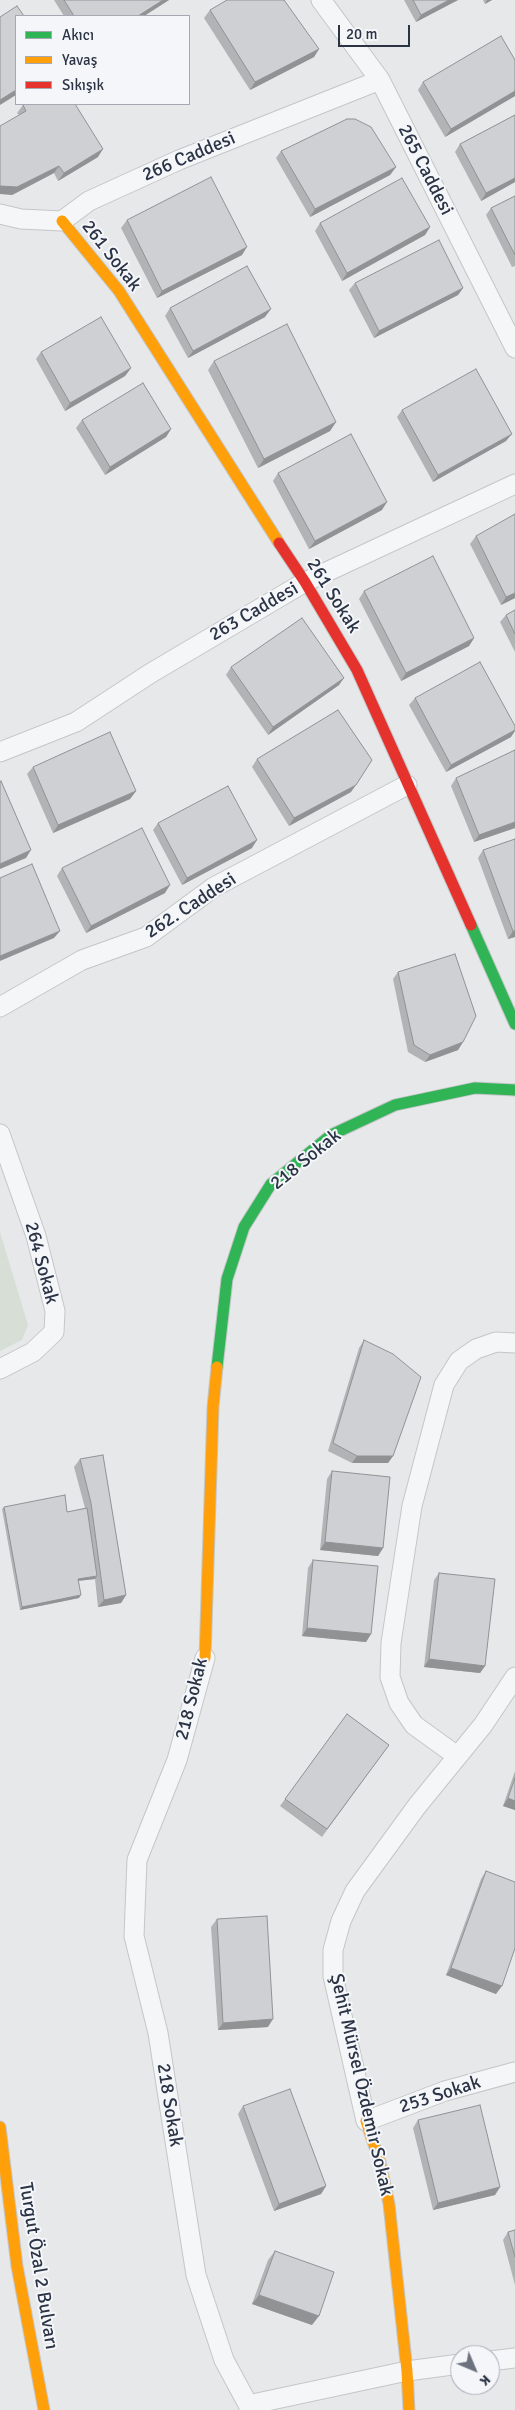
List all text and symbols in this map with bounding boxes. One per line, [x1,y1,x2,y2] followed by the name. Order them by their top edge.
[15,15,190,105] legend
[340,15,412,47] scale bar
[346,25,377,43] text: 20 m
[62,26,94,44] text: Akıcı
[62,51,97,69] text: Yavaş
[62,76,104,94] text: Sıkışık
[392,121,458,219] street label: 265 Caddesi
[139,127,239,187] street label: 266 Caddesi
[76,216,146,296] street label: 261 Sokak
[301,554,365,638] street label: 261 Sokak
[205,577,303,647] street label: 263 Caddesi
[141,868,241,944] street label: 262. Caddesi
[266,1125,346,1195] street label: 218 Sokak
[19,1219,63,1307] street label: 264 Sokak
[171,1655,213,1743] street label: 218 Sokak
[324,1972,398,2198] street label: Şehit Mürsel Özdemir Sokak
[151,2062,187,2148] street label: 218 Sokak
[396,2071,484,2119] street label: 253 Sokak
[14,2181,62,2351] street label: Turgut Özal 2 Bulvarı
[450,2345,500,2395] north arrow
[476,2371,494,2389] text: K

